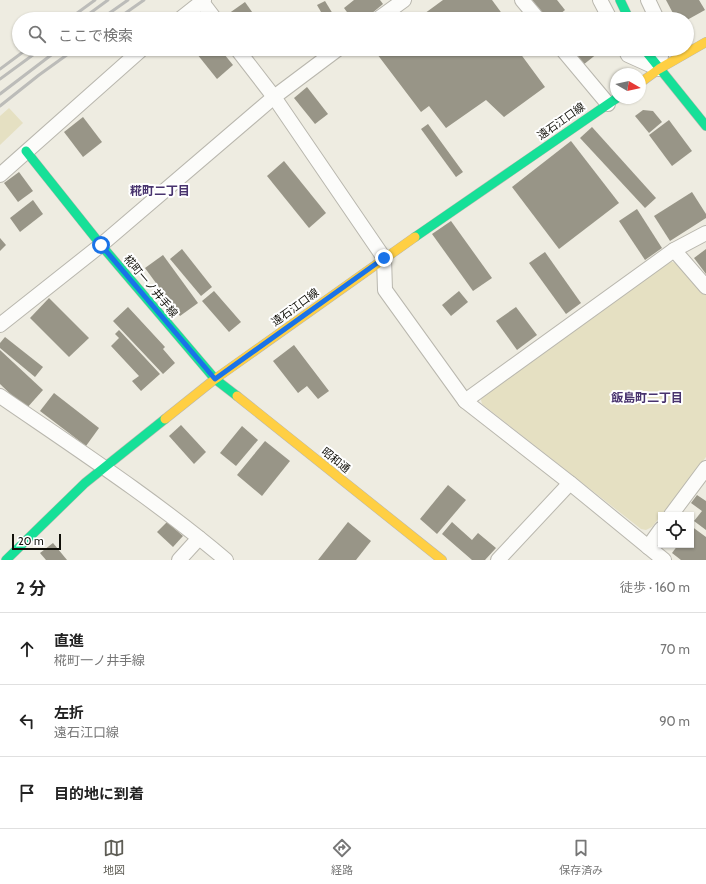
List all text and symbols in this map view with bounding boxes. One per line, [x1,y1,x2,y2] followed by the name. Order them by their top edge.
[12,12,694,56] search box
[26,23,48,45] icon: search
[58,27,133,45] text: ここで検索
[610,68,646,104] north arrow
[534,99,588,143] street label: 遠石江口線
[130,183,190,198] district label: 糀町二丁目
[92,236,110,254] route start
[375,249,393,267] route end
[121,252,181,320] street label: 椛町一ノ井手線
[269,285,321,329] street label: 遠石江口線
[611,390,683,405] district label: 飯島町二丁目
[319,444,353,476] street label: 昭和通
[658,512,694,548] map controls
[658,512,694,548] button: locate
[12,532,61,551] scale bar
[18,534,44,548] text: 20 m
[16,578,46,598] text: 2 分
[620,579,690,595] text: 徒歩 · 160 m
[54,632,84,650] text: 直進
[16,638,38,660] icon: ahead
[660,641,690,657] text: 70 m
[54,652,145,668] text: 椛町一ノ井手線
[54,704,84,722] text: 左折
[16,710,38,732] icon: left
[659,713,690,729] text: 90 m
[54,724,119,740] text: 遠石江口線
[16,782,38,804] icon: arrive
[54,785,144,803] text: 目的地に到着
[103,837,125,877] tab: 地図
[331,837,353,877] tab: 経路
[559,837,603,877] tab: 保存済み

